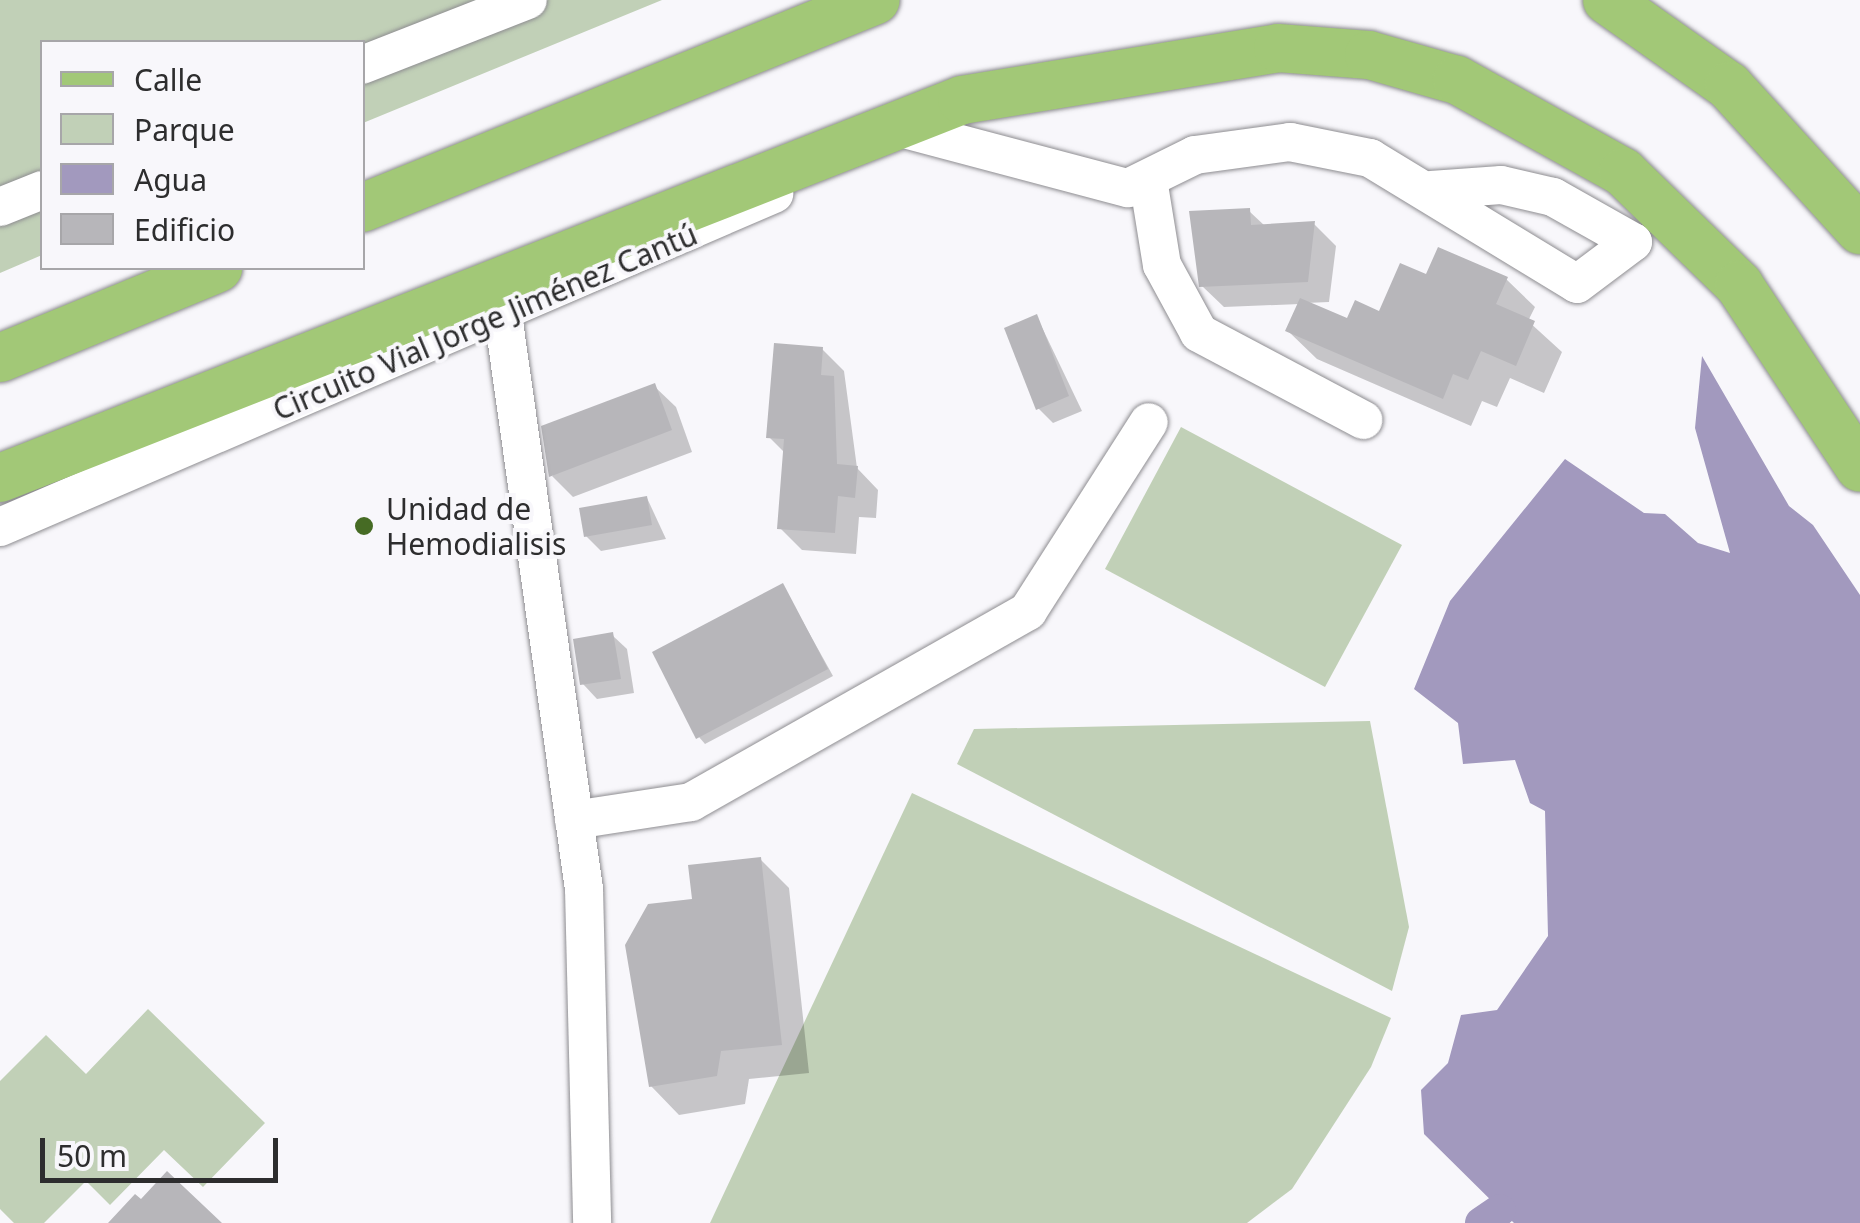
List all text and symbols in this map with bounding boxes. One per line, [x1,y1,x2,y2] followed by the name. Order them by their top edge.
[40,40,365,270] legend
[134,59,202,100] text: Calle
[134,109,235,150] text: Parque
[134,159,207,200] text: Agua
[134,209,235,250] text: Edificio
[267,216,703,428] street label: Circuito Vial Jorge Jiménez Cantú
[386,491,566,562] place label: Unidad de Hemodialisis
[351,513,377,539] marker: Unidad de Hemodialisis
[45,1118,282,1180] scale bar
[57,1135,127,1176] text: 50 m

